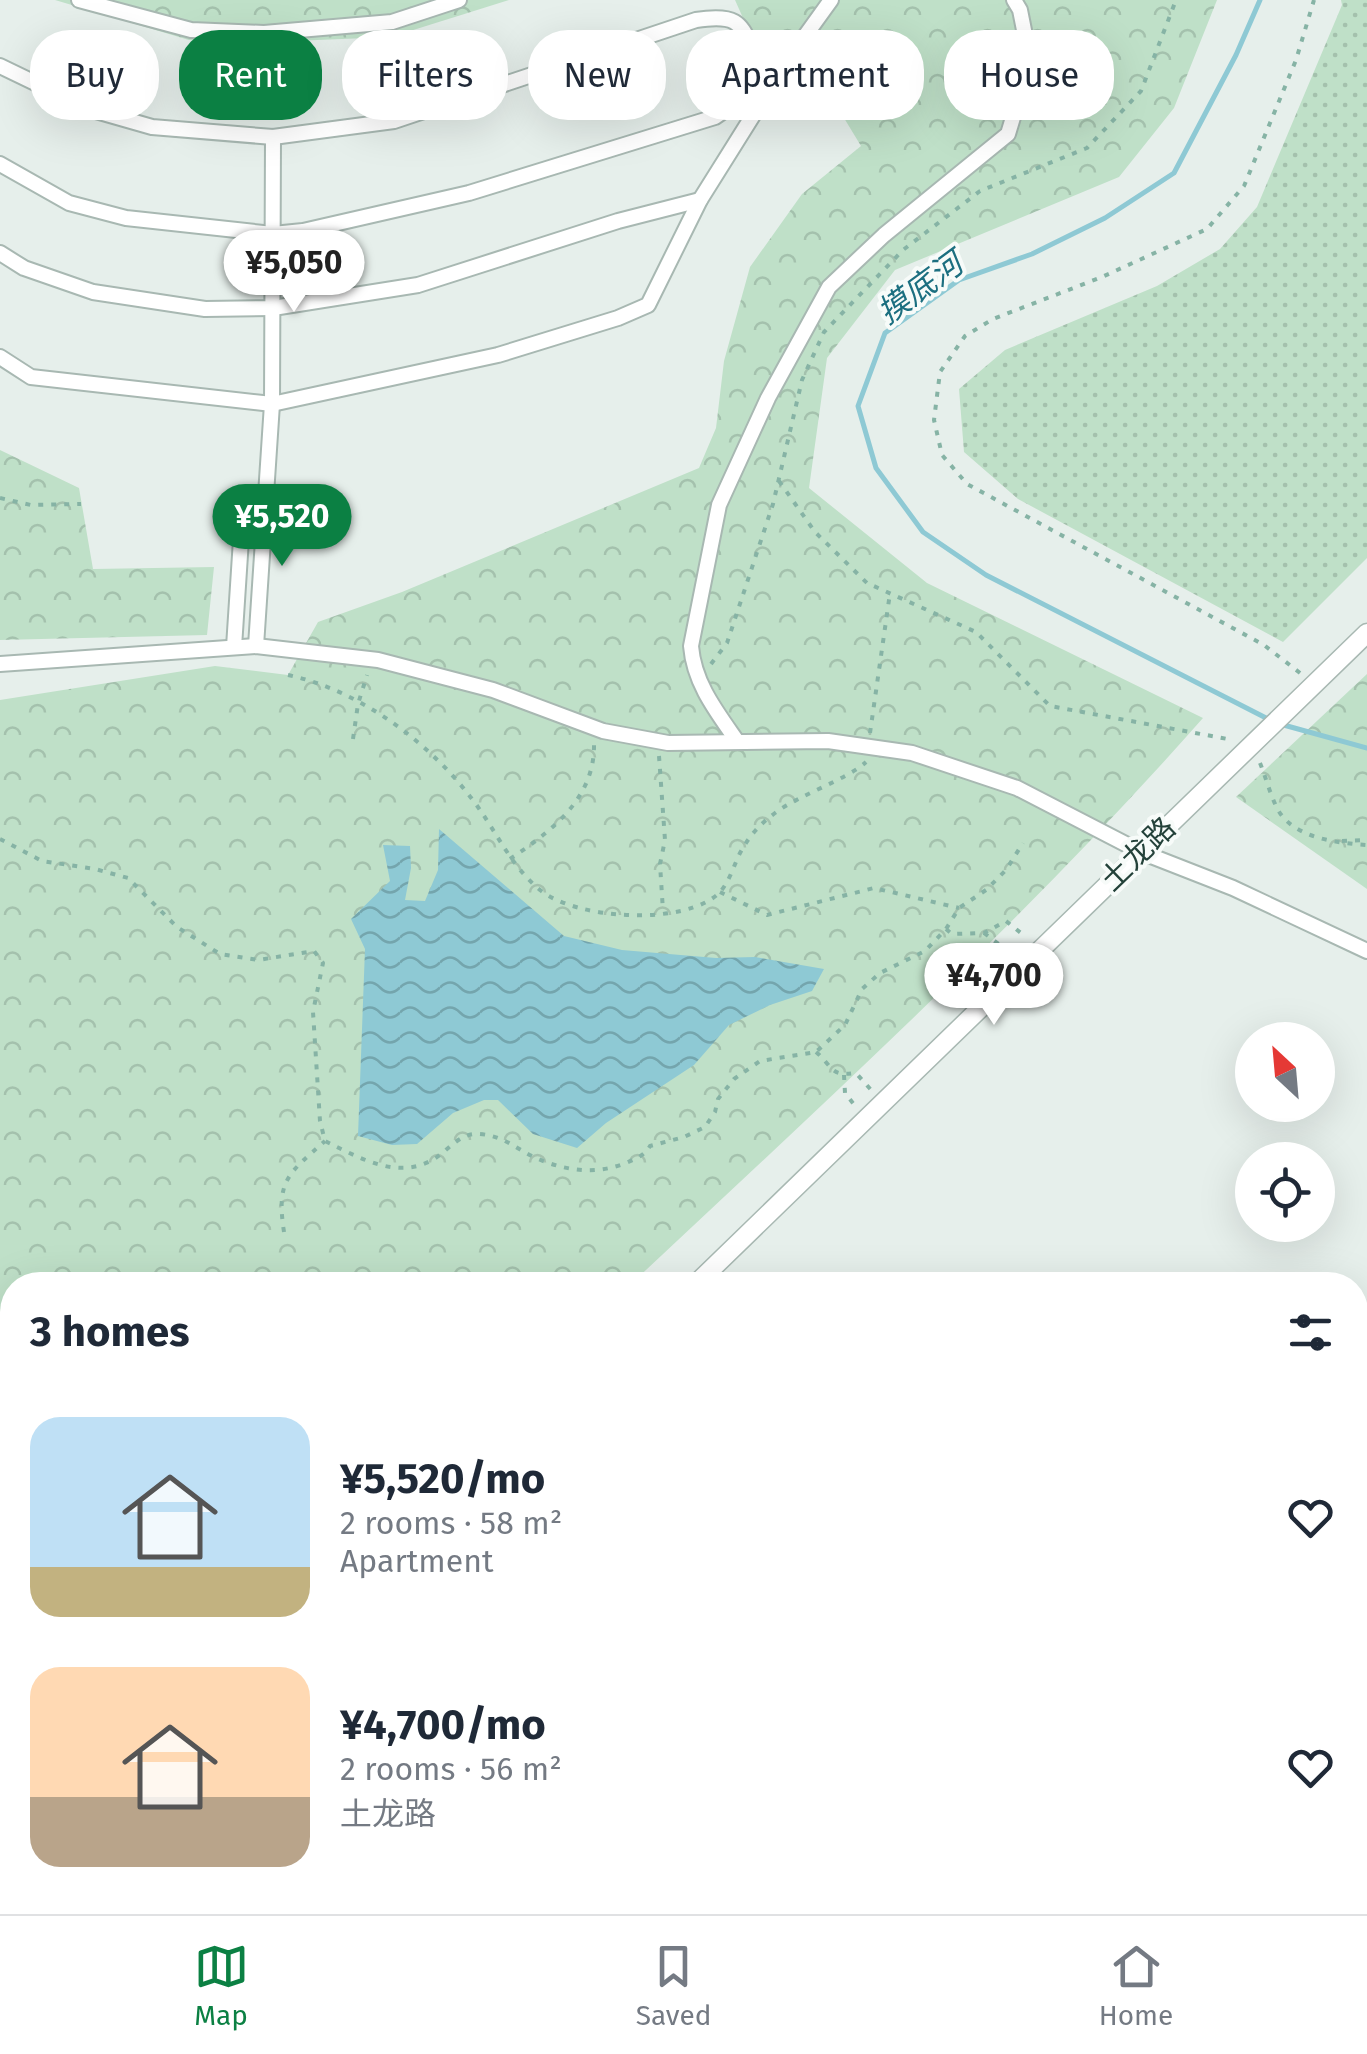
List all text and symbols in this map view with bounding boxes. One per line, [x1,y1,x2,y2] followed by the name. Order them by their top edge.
[30,30,159,120] chip: Buy
[179,30,322,120] chip: Rent
[342,30,508,120] chip: Filters
[528,30,666,120] chip: New
[686,30,924,120] chip: Apartment
[944,30,1114,120] chip: House
[213,230,375,315] pin: ¥5,050
[870,241,975,332] water label: 摸底河
[246,243,342,281] text: ¥5,050
[201,484,363,569] pin: ¥5,520
[235,497,329,535] text: ¥5,520
[1093,810,1183,898] street label: 土龙路
[913,943,1075,1028] pin: ¥4,700
[946,956,1042,994] text: ¥4,700
[1235,1022,1335,1122] north arrow
[1235,1022,1335,1242] map controls
[1235,1142,1335,1242] button: locate
[1283,1305,1338,1360] icon: filters
[30,1307,190,1357] text: 3 homes
[340,1454,545,1504] text: ¥5,520/mo
[110,1457,230,1577] icon: home
[1283,1490,1338,1545] icon: heart
[340,1504,562,1542] text: 2 rooms · 58 m²
[340,1542,494,1580] text: Apartment
[340,1700,546,1750] text: ¥4,700/mo
[110,1707,230,1827] icon: home
[1283,1740,1338,1795] icon: heart
[340,1750,562,1788] text: 2 rooms · 56 m²
[340,1795,436,1833] text: 土龙路
[194,1939,249,2032] tab: Map
[636,1939,712,2032] tab: Saved
[1099,1939,1173,2032] tab: Home

